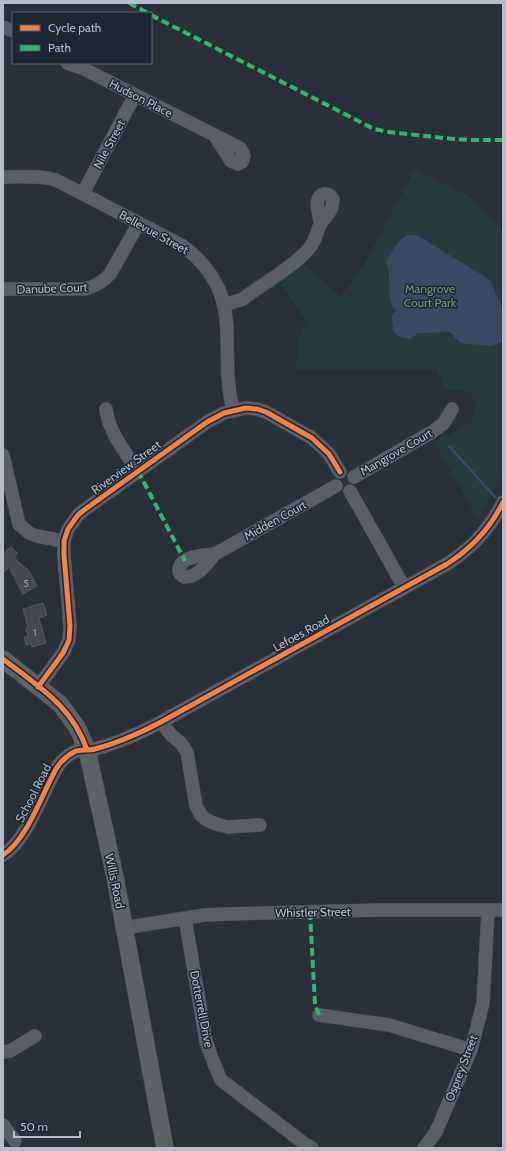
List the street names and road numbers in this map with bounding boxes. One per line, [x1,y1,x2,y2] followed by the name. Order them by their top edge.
[107,76,175,120] street label: Hudson Place
[90,117,128,171] street label: Nile Street
[117,207,191,257] street label: Bellevue Street
[16,279,88,297] street label: Danube Court
[357,425,435,479] street label: Mangrove Court
[88,437,164,497] street label: Riverview Street
[241,497,309,543] street label: Midden Court
[270,611,332,655] street label: Lefoes Road
[12,761,54,825] street label: School Road
[102,852,128,910] street label: Willis Road
[275,904,351,920] street label: Whistler Street
[187,969,217,1049] street label: Dotterrell Drive
[441,1033,481,1103] street label: Osprey Street

